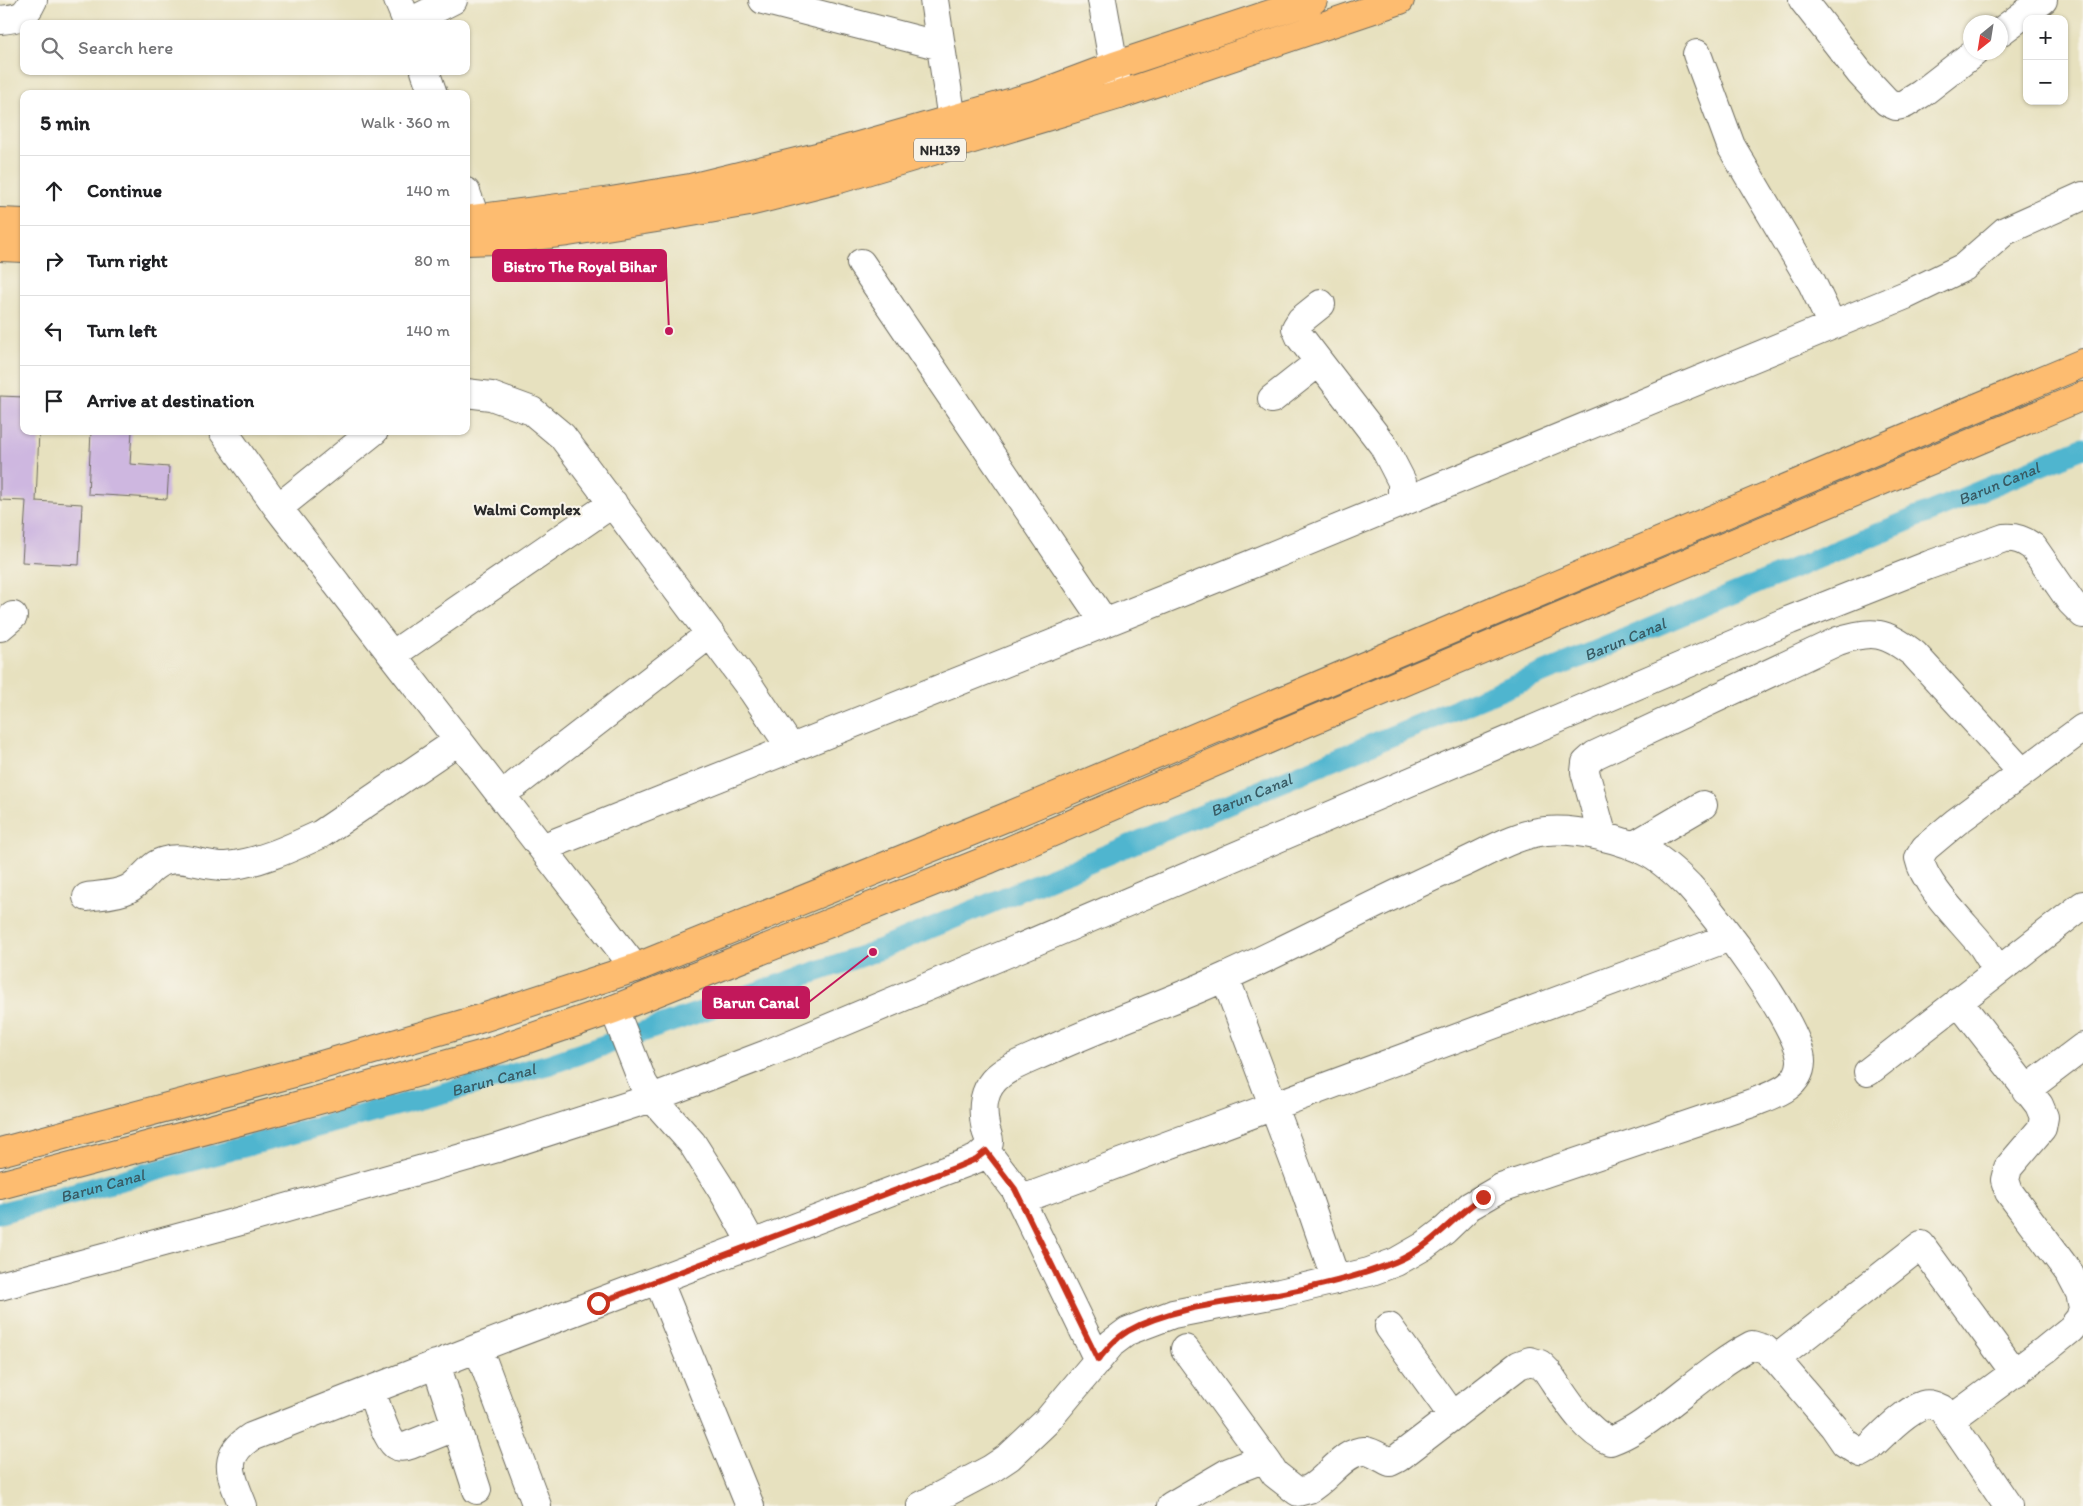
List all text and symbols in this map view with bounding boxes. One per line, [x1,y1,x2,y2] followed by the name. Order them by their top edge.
[1963,15,2008,60] north arrow
[2023,15,2068,105] map controls
[2023,15,2068,60] button: +
[20,20,470,75] search box
[38,34,66,62] icon: search
[78,36,173,59] text: Search here
[2023,60,2068,105] button: −
[40,110,90,135] text: 5 min
[361,113,450,132] text: Walk · 360 m
[914,138,966,162] road number: NH139
[40,177,68,205] icon: ahead
[87,179,162,202] text: Continue
[406,181,450,200] text: 140 m
[40,247,68,275] icon: right
[87,249,168,272] text: Turn right
[493,250,666,281] callout: Bistro The Royal Bihar
[414,251,450,270] text: 80 m
[503,257,658,277] text: Bistro The Royal Bihar
[40,317,68,345] icon: left
[87,319,157,342] text: Turn left
[406,321,450,340] text: 140 m
[40,387,68,415] icon: arrive
[87,389,254,412] text: Arrive at destination
[1955,457,2044,509] water label: Barun Canal
[474,500,582,520] district label: Walmi Complex
[1581,613,1670,664] water label: Barun Canal
[1207,769,1296,820] water label: Barun Canal
[703,987,809,1018] callout: Barun Canal
[713,993,800,1012] text: Barun Canal
[449,1059,539,1100] water label: Barun Canal
[58,1164,148,1206] water label: Barun Canal
[1472,1186,1495,1209] route end
[587,1292,610,1315] route start

